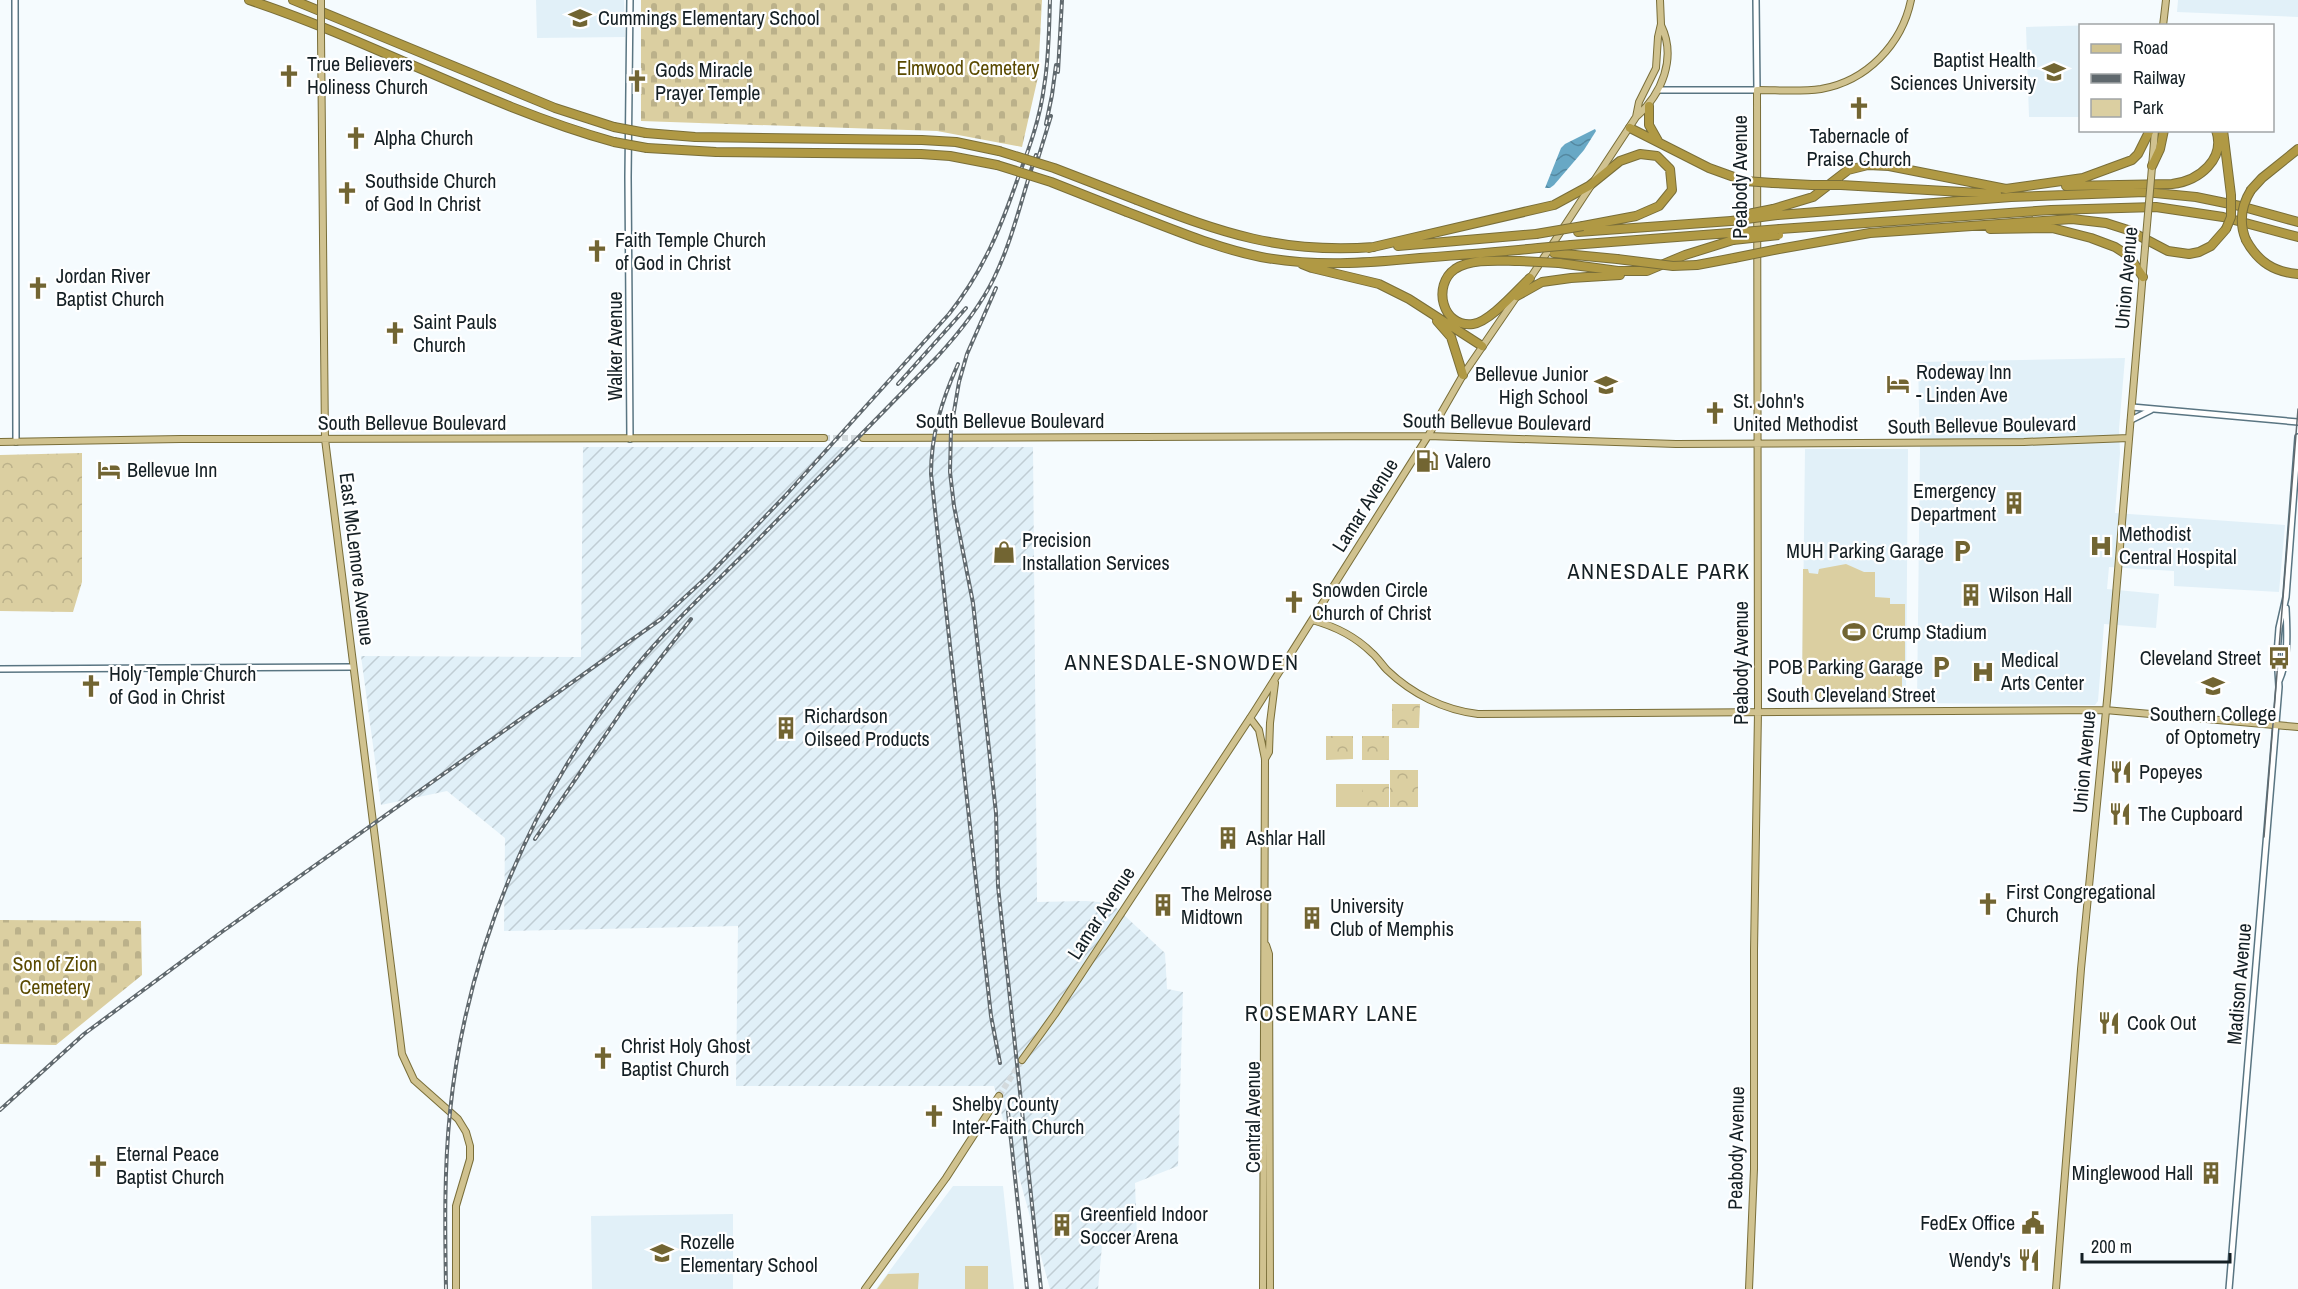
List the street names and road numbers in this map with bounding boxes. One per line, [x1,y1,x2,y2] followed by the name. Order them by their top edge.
[1726,115,1753,239] street label: Peabody Avenue
[2108,226,2143,330] street label: Union Avenue
[601,291,628,401] street label: Walker Avenue
[1402,406,1592,437] street label: South Bellevue Boulevard
[916,407,1104,434] street label: South Bellevue Boulevard
[318,409,506,436] street label: South Bellevue Boulevard
[1887,409,2077,440] street label: South Bellevue Boulevard
[1325,453,1404,557] street label: Lamar Avenue
[334,471,381,647] street label: East McLemore Avenue
[1727,601,1754,725] street label: Peabody Avenue
[1767,681,1936,708] street label: South Cleveland Street
[2066,710,2101,814] street label: Union Avenue
[1061,861,1141,964] street label: Lamar Avenue
[2220,922,2257,1046] street label: Madison Avenue
[1239,1061,1266,1173] street label: Central Avenue
[1721,1086,1750,1210] street label: Peabody Avenue

